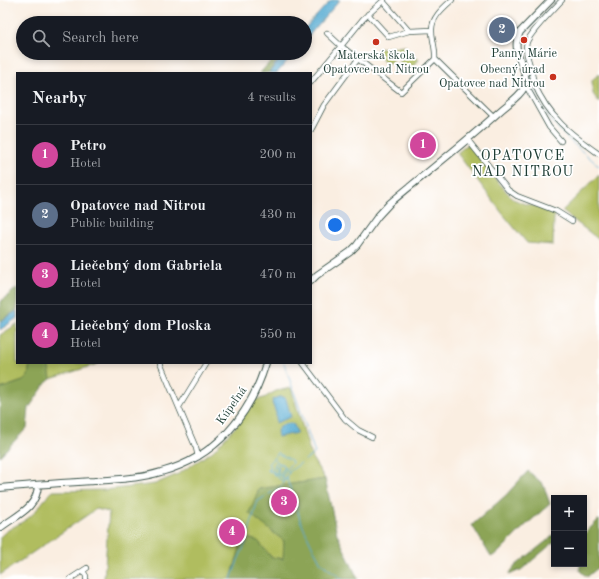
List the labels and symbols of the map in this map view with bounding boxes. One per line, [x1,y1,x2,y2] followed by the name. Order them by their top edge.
[489,15,515,45] pin: 2
[519,35,529,45] marker: Panny Márie
[371,37,381,47] marker: Materská škola Opatovce nad Nitrou
[491,48,557,60] place label: Panny Márie
[323,50,430,76] place label: Materská škola Opatovce nad Nitrou
[439,64,546,90] place label: Obecný úrad Opatovce nad Nitrou
[548,72,558,82] marker: Obecný úrad Opatovce nad Nitrou
[410,130,436,160] pin: 1
[472,149,574,179] district label: OPATOVCE NAD NITROU
[325,215,345,235] your location
[215,385,249,427] street label: Kúpeľná
[271,487,297,517] pin: 3
[219,517,245,547] pin: 4

